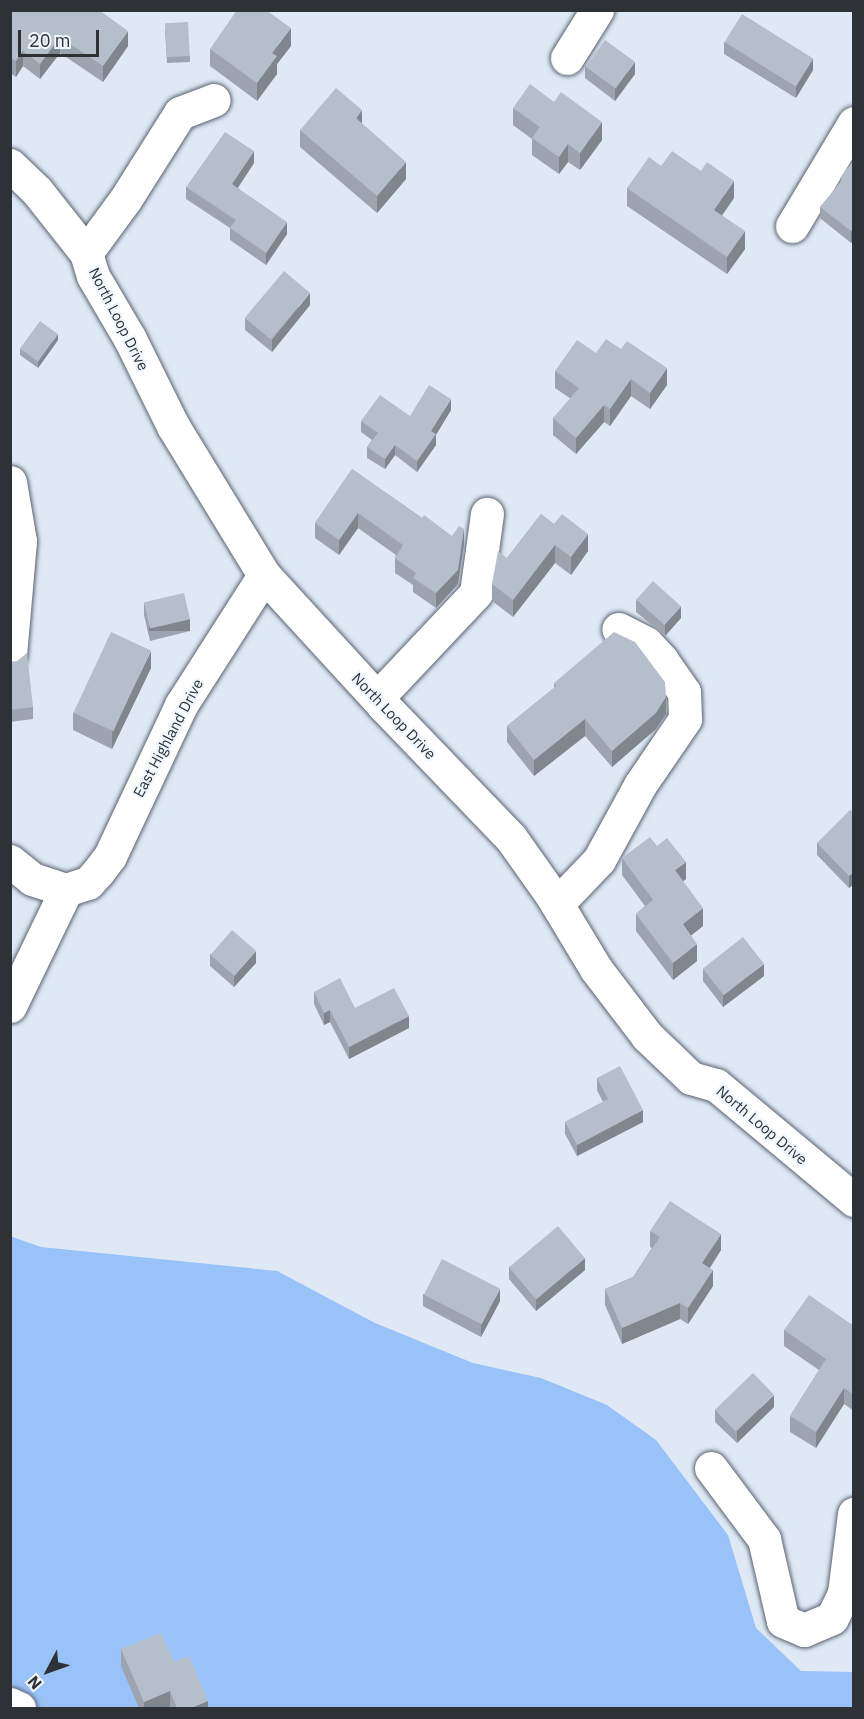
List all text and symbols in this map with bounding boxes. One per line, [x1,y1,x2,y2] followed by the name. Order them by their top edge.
[21,18,102,56] scale bar
[29,29,71,52] text: 20 m
[85,265,153,373] street label: North Loop Drive
[348,669,440,763] street label: North Loop Drive
[129,676,207,800] street label: East Highland Drive
[713,1082,811,1168] street label: North Loop Drive
[18,1641,78,1701] north arrow
[23,1672,46,1694] text: N

